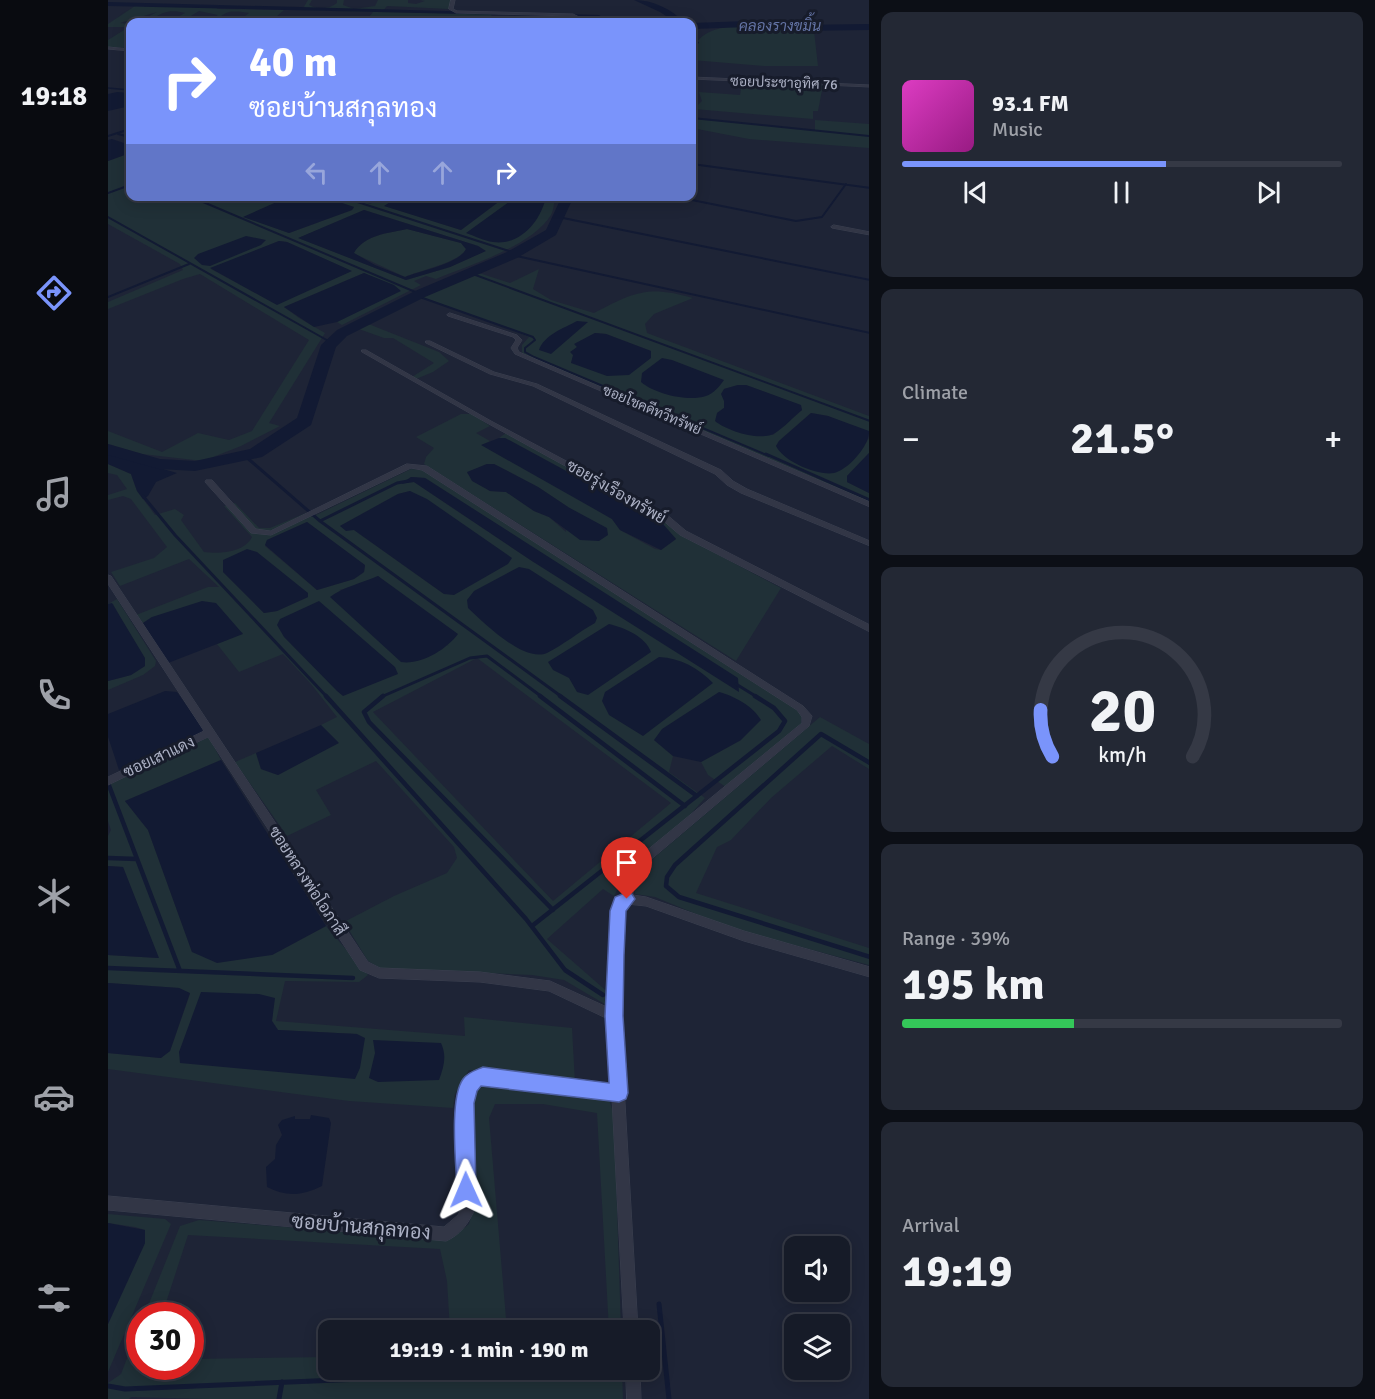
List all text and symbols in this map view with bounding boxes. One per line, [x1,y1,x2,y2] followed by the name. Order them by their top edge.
[739,12,822,35] water label: คลองรางขมิ้น
[249,37,338,88] text: 40 m
[150,42,228,120] icon: right
[730,73,838,94] street label: ซอยประชาอุทิศ 76
[21,80,87,113] text: 19:18
[992,90,1069,117] text: 93.1 FM
[249,92,437,125] text: ซอยบ้านสกุลทอง
[992,117,1043,142] text: Music
[300,156,333,189] icon: left
[363,156,396,189] icon: ahead
[426,156,459,189] icon: ahead
[489,156,522,189] icon: right
[959,176,992,209] icon: previous
[1105,176,1138,209] icon: pause
[1252,176,1285,209] icon: next
[33,272,75,314] icon: directions
[902,380,968,405] text: Climate
[600,381,704,438] street label: ซอยโชคดีทวีทรัพย์
[1070,411,1174,466] text: 21.5°
[902,419,920,460] text: −
[1324,419,1342,460] text: +
[562,453,671,529] street label: ซอยรุ่งเรืองทรัพย์
[33,473,75,515] icon: music
[1088,672,1156,749] text: 20
[33,674,75,716] icon: phone
[120,732,198,782] street label: ซอยเสาแดง
[1098,742,1146,768] text: km/h
[264,821,352,940] street label: ซอยหลวงพ่อโอภาสี
[601,837,652,899] pin
[610,846,643,879] icon: arrive
[33,875,75,917] icon: climate
[902,926,1010,951] text: Range · 39%
[902,957,1045,1012] text: 195 km
[33,1076,75,1118] icon: car
[434,1158,498,1222] position arrow
[290,1208,432,1247] street label: ซอยบ้านสกุลทอง
[902,1213,960,1238] text: Arrival
[784,1236,850,1380] map controls
[784,1236,850,1302] button: sound
[902,1244,1012,1299] text: 19:19
[33,1277,75,1319] icon: filters
[126,1302,204,1380] speed limit sign: 30
[784,1314,850,1380] button: layers
[389,1336,589,1363] text: 19:19 · 1 min · 190 m

